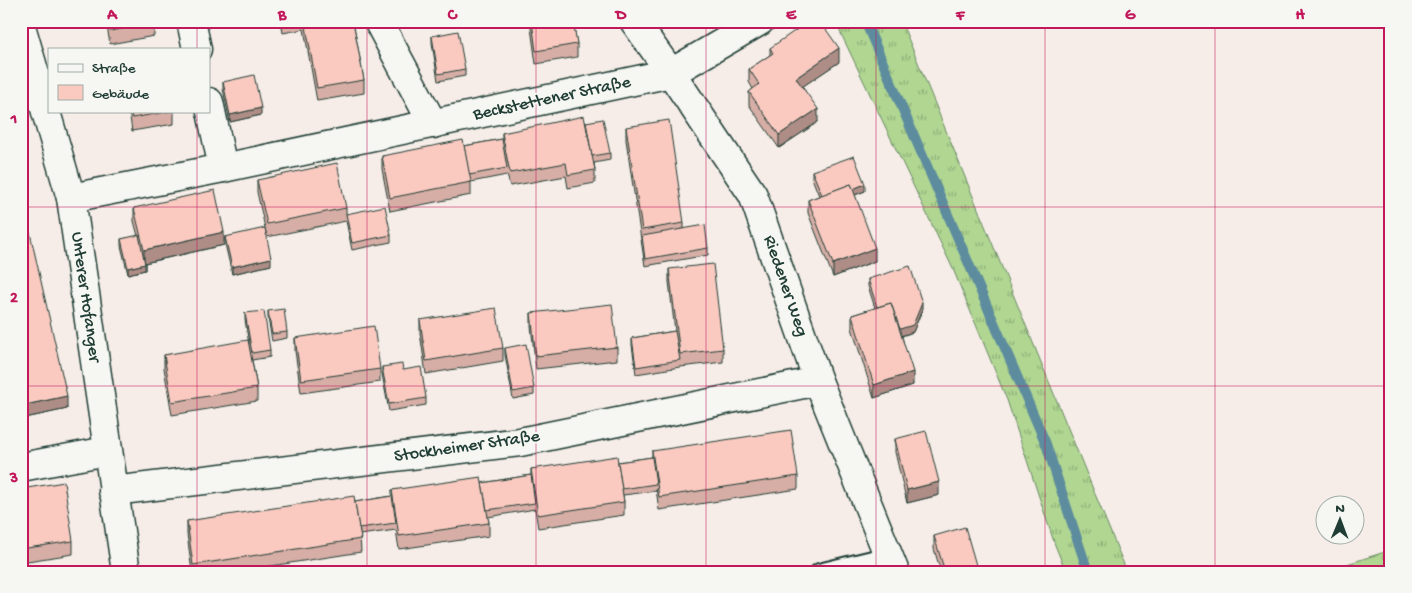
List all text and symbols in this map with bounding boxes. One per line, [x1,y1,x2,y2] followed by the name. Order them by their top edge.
[106,7,118,26] text: A
[277,7,287,26] text: B
[447,7,458,26] text: C
[614,7,627,26] text: D
[786,7,797,26] text: E
[955,7,966,26] text: F
[1125,7,1136,26] text: G
[1295,7,1305,26] text: H
[48,48,210,112] legend
[92,60,136,78] text: Straße
[470,72,633,126] street label: Beckstettener Straße
[92,86,149,104] text: Gebäude
[10,111,17,130] text: 1
[65,230,105,365] street label: Unterer Hofanger
[758,233,812,339] street label: Riedener Weg
[10,290,18,309] text: 2
[393,426,542,468] street label: Stockheimer Straße
[9,470,18,489] text: 3
[1314,496,1364,546] north arrow
[1335,501,1345,518] text: N

